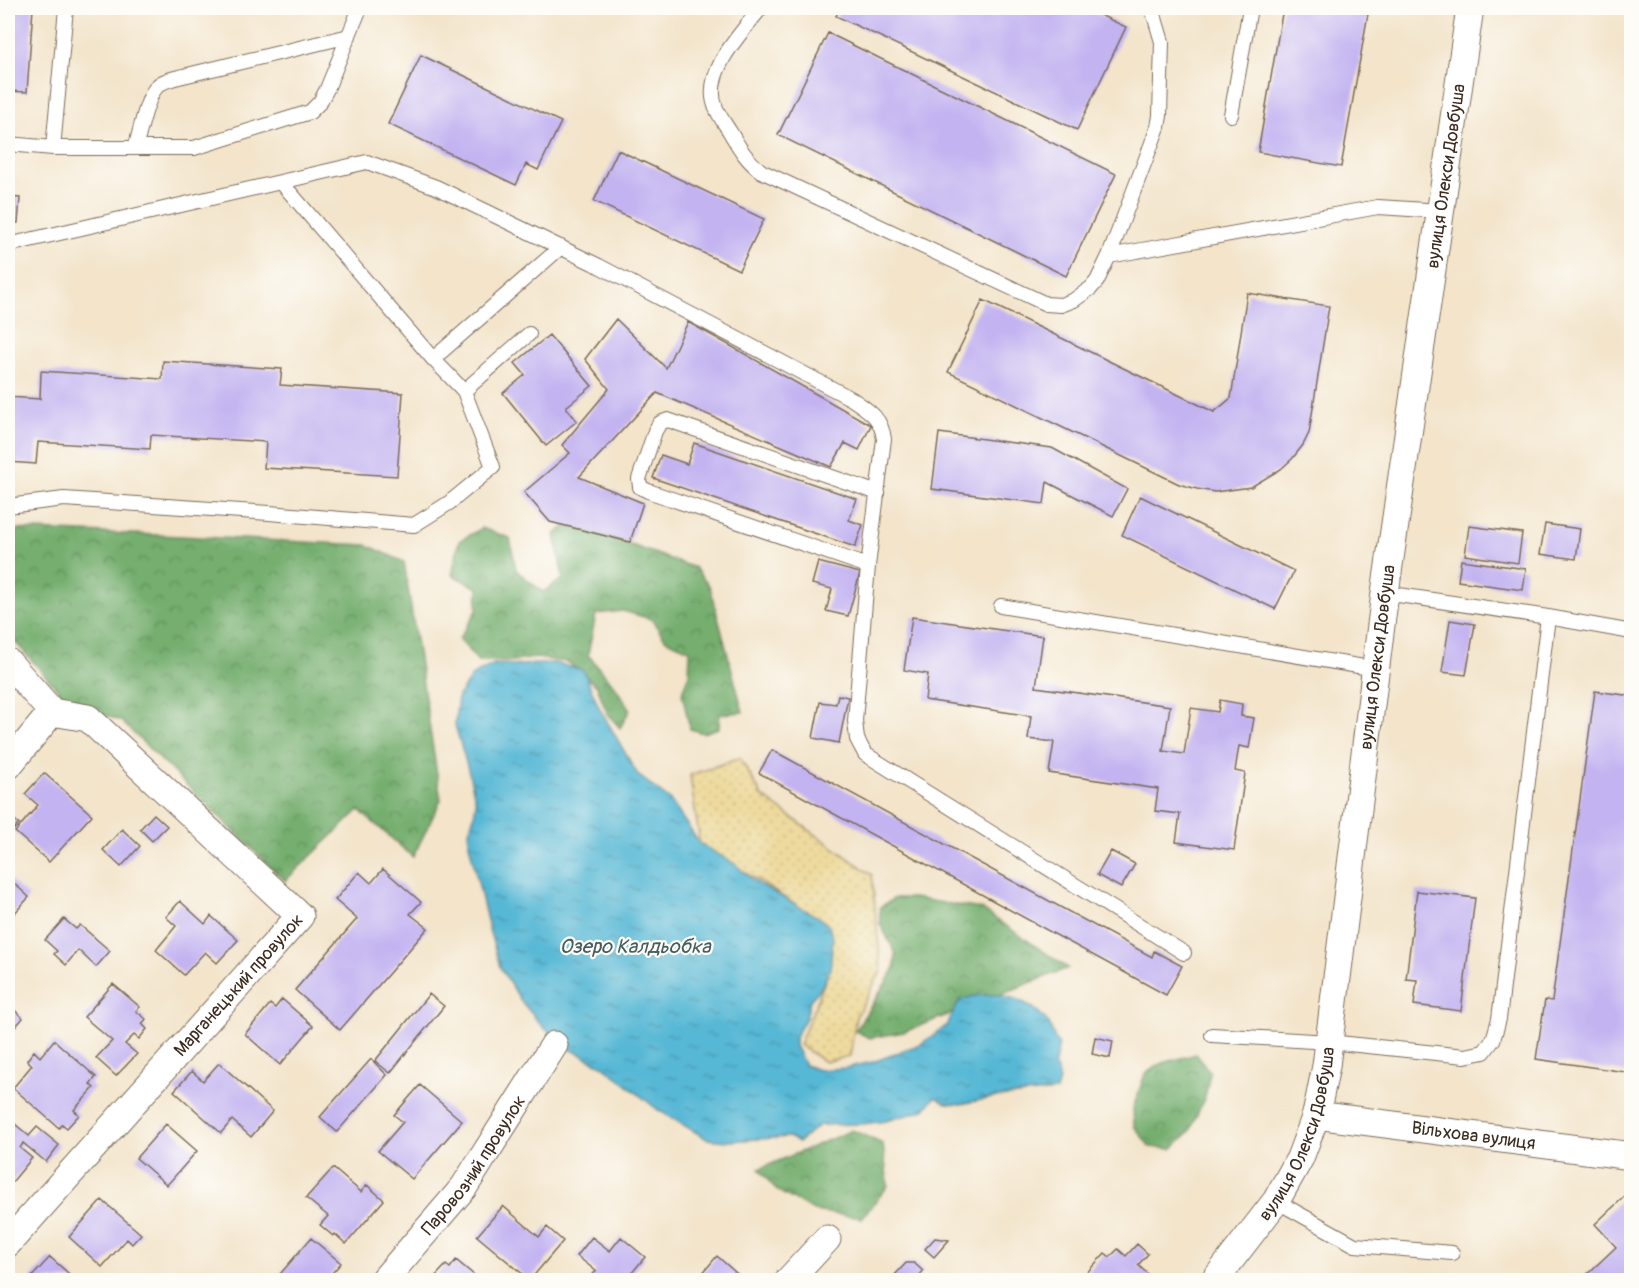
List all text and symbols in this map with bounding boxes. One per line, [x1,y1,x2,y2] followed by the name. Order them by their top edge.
[1421,82,1471,270] street label: вулиця Олекси Довбуша
[1355,563,1401,751] street label: вулиця Олекси Довбуша
[169,909,309,1062] street label: Марганецький провулок
[559,934,712,959] water label: Озеро Калдьобка
[1254,1046,1340,1226] street label: вулиця Олекси Довбуша
[417,1091,531,1240] street label: Паровозний провулок
[1410,1117,1537,1155] street label: Вільхова вулиця

